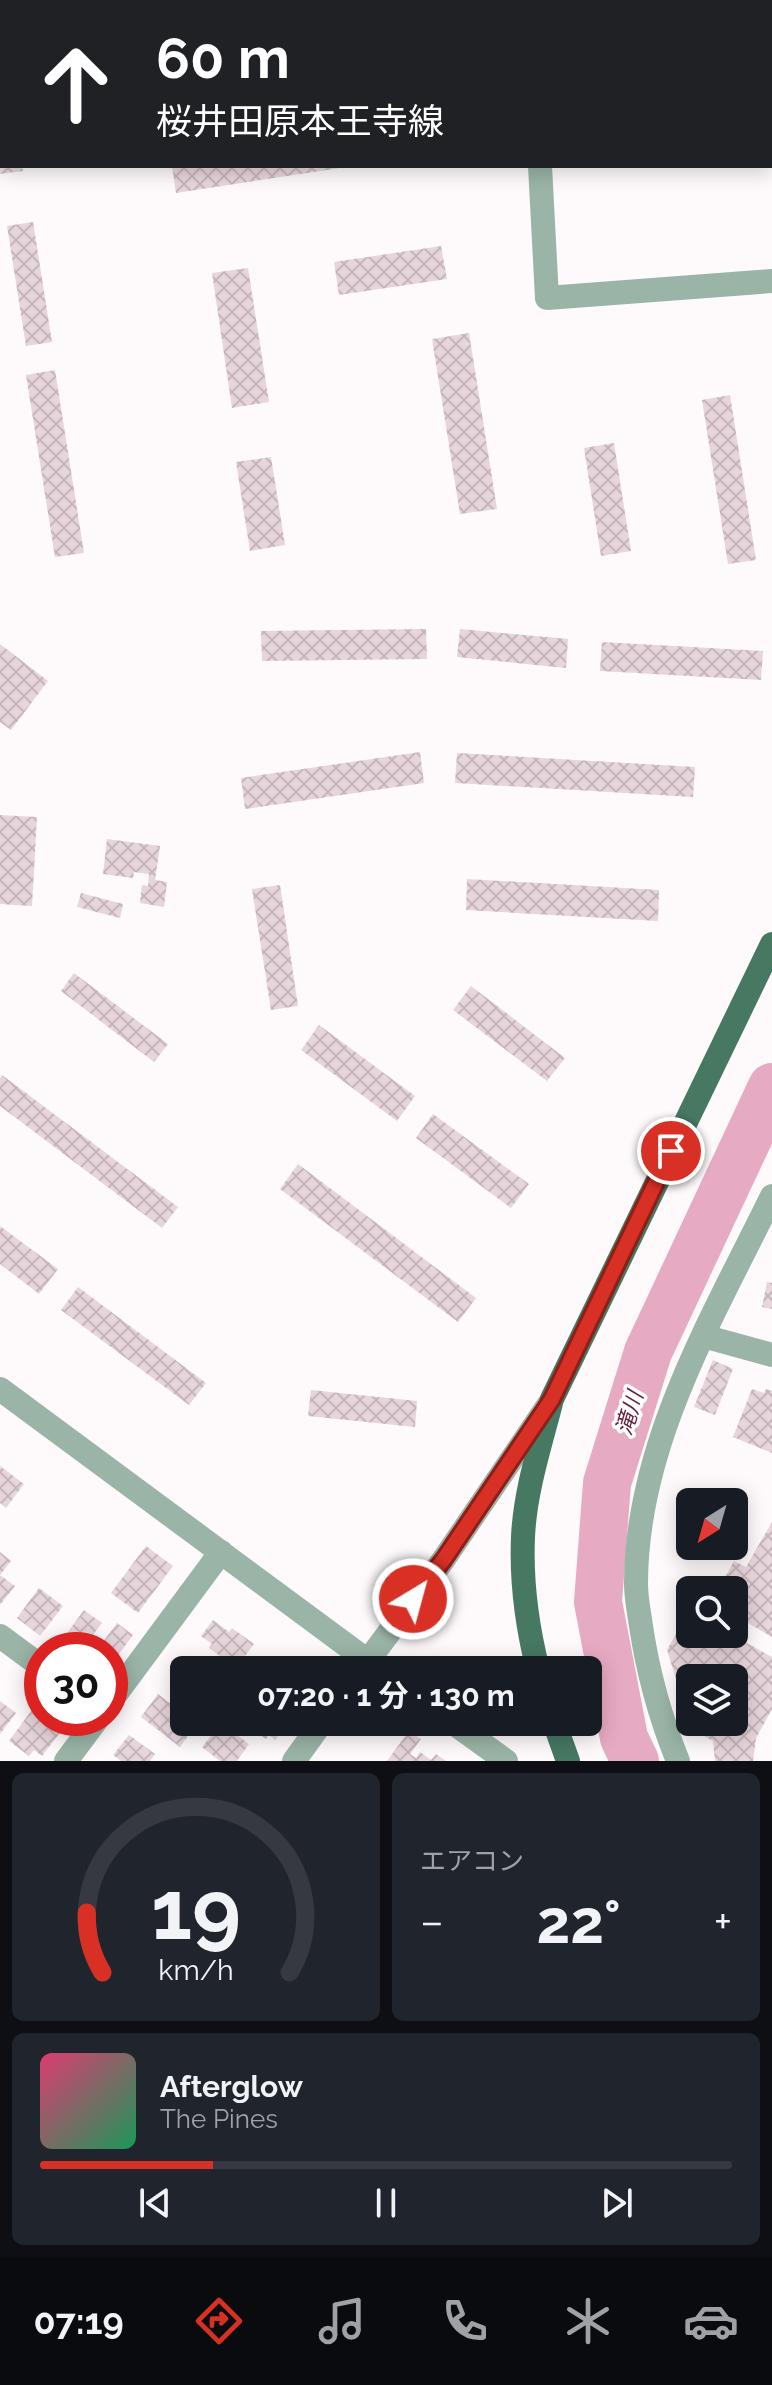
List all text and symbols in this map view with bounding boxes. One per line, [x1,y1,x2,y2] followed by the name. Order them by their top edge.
[156,25,290,91] text: 60 m
[24,32,128,136] icon: ahead
[156,100,444,142] text: 桜井田原本王寺線
[637,1117,705,1185] pin
[649,1129,693,1173] icon: arrive
[610,1386,648,1438] water label: 滝川
[676,1488,748,1560] north arrow
[676,1488,748,1736] map controls
[371,1557,455,1641] position arrow
[676,1576,748,1648] button: search
[24,1632,128,1736] speed limit sign: 30
[676,1664,748,1736] button: layers
[257,1678,515,1713] text: 07:20 · 1 分 · 130 m
[420,1846,524,1876] text: エアコン
[151,1861,241,1958] text: 19
[537,1887,621,1957] text: 22°
[420,1896,444,1947] text: −
[714,1896,732,1947] text: +
[158,1953,234,1987] text: km/h
[160,2069,303,2104] text: Afterglow
[160,2104,278,2134] text: The Pines
[133,2181,177,2225] icon: previous
[364,2181,408,2225] icon: pause
[595,2181,639,2225] icon: next
[191,2293,247,2349] icon: directions
[314,2293,370,2349] icon: music
[437,2293,493,2349] icon: phone
[560,2293,616,2349] icon: climate
[683,2293,739,2349] icon: car
[33,2300,124,2342] text: 07:19

